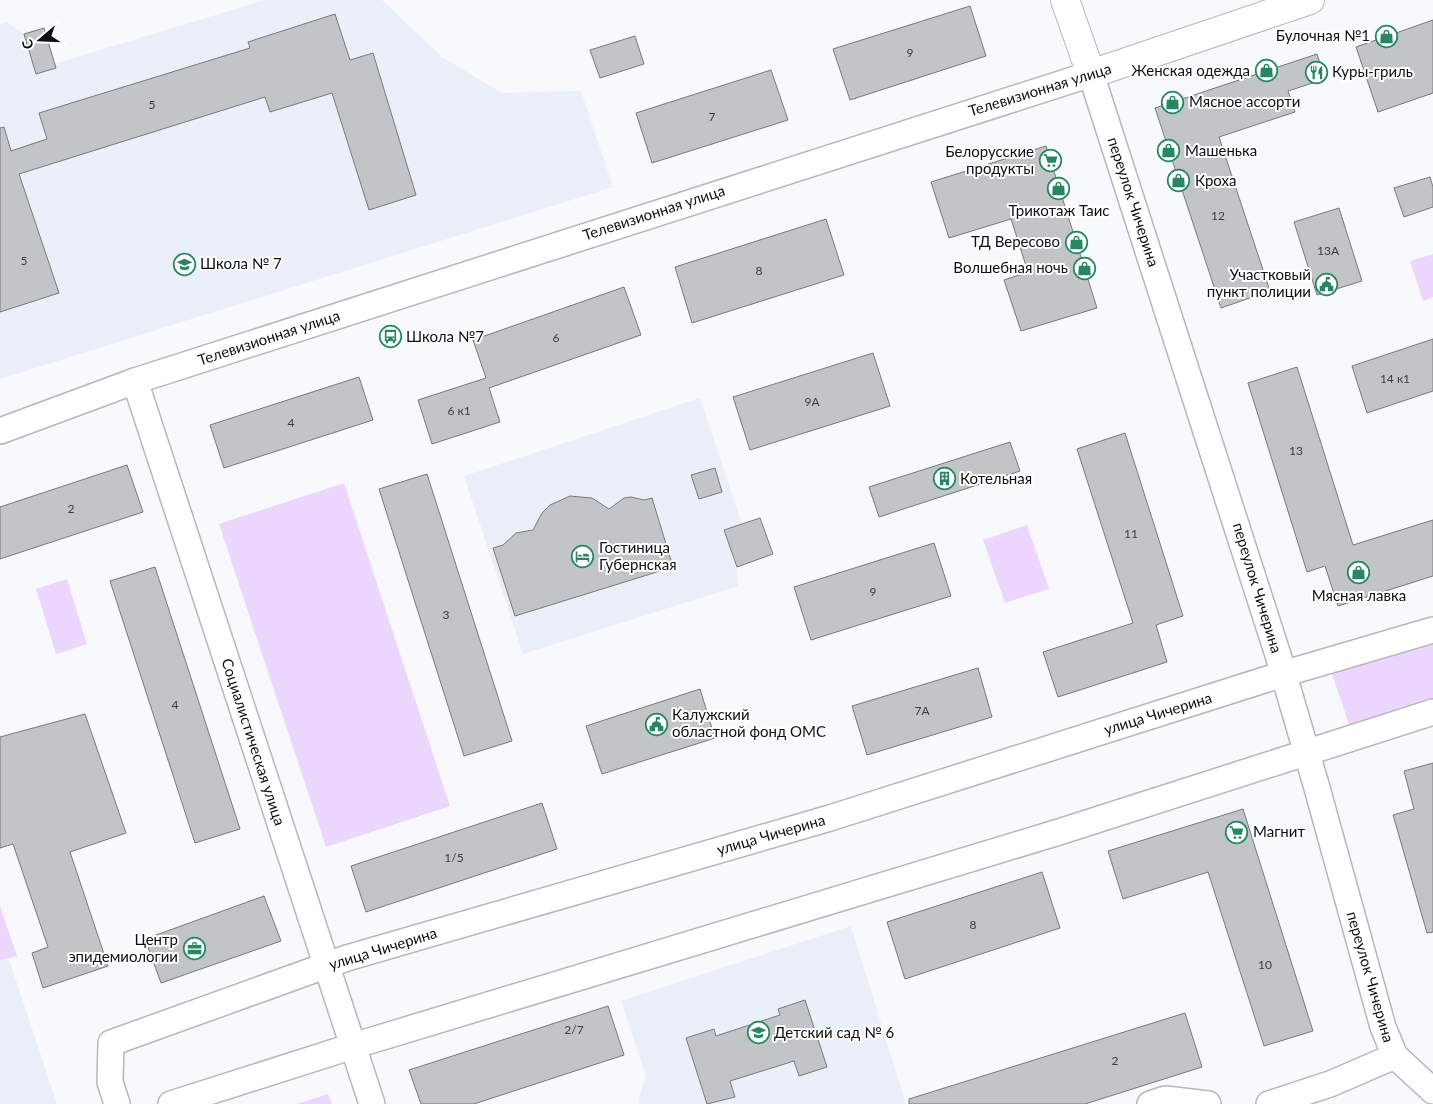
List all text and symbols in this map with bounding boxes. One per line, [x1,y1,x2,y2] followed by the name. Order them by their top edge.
[15,15,65,65] north arrow
[1374,24,1398,48] shop icon: Булочная №1
[1276,26,1370,44] place label: Булочная №1
[17,37,37,52] text: С
[907,45,914,60] house number: 9
[966,59,1113,119] street label: Телевизионная улица
[1254,59,1278,83] shop icon: Женская одежда
[1304,60,1328,84] restaurant icon: Куры-гриль
[1131,61,1250,79] place label: Женская одежда
[1332,62,1413,80] place label: Куры-гриль
[1161,90,1185,114] shop icon: Мясное ассорти
[1189,92,1300,110] place label: Мясное ассорти
[149,97,156,112] house number: 5
[709,109,716,124] house number: 7
[1104,135,1163,269] street label: переулок Чичерина
[1157,139,1181,163] shop icon: Машенька
[1185,141,1257,159] place label: Машенька
[945,142,1034,177] place label: Белорусские продукты
[1038,149,1062,173] supermarket icon: Белорусские продукты
[1167,169,1191,193] shop icon: Кроха
[1195,171,1236,189] place label: Кроха
[1047,176,1071,200] shop icon: Трикотаж Таис
[580,181,727,243] street label: Телевизионная улица
[1009,201,1109,219] place label: Трикотаж Таис
[1211,208,1225,223] house number: 12
[1064,230,1088,254] shop icon: ТД Вересово
[971,232,1060,250] place label: ТД Вересово
[1317,243,1340,258] house number: 13А
[172,252,196,276] school or university icon: Школа № 7
[21,253,28,268] house number: 5
[200,254,282,272] place label: Школа № 7
[1072,256,1096,280] shop icon: Волшебная ночь
[953,258,1068,276] place label: Волшебная ночь
[756,263,763,278] house number: 8
[1207,265,1311,300] place label: Участковый пункт полиции
[1315,272,1339,296] public building icon: Участковый пункт полиции
[195,306,342,368] street label: Телевизионная улица
[378,325,402,349] bus stop icon: Школа №7
[406,327,484,345] place label: Школа №7
[553,330,560,345] house number: 6
[1380,371,1410,386] house number: 14 к1
[804,394,820,409] house number: 9А
[447,403,471,418] house number: 6 к1
[288,415,295,430] house number: 4
[1289,443,1303,458] house number: 13
[932,467,956,491] building icon: Котельная
[960,469,1032,487] place label: Котельная
[68,501,75,516] house number: 2
[1230,520,1286,655] street label: переулок Чичерина
[1124,526,1138,541] house number: 11
[599,538,677,573] place label: Гостиница Губернская
[571,545,595,569] hotel icon: Гостиница Губернская
[1347,561,1371,585] shop icon: Мясная лавка
[870,584,877,599] house number: 9
[1312,586,1406,604] place label: Мясная лавка
[443,607,450,622] house number: 3
[218,656,289,827] street label: Социалистическая улица
[1102,688,1214,738] street label: улица Чичерина
[172,697,179,712] house number: 4
[914,703,930,718] house number: 7А
[672,705,826,740] place label: Калужский областной фонд ОМС
[644,712,668,736] public building icon: Калужский областной фонд ОМС
[714,810,827,858] street label: улица Чичерина
[1225,820,1249,844] supermarket icon: Магнит
[1253,822,1305,840] place label: Магнит
[444,850,464,865] house number: 1/5
[1344,909,1398,1044] street label: переулок Чичерина
[970,917,977,932] house number: 8
[327,923,439,973] street label: улица Чичерина
[68,930,178,965] place label: Центр эпидемиологии
[182,937,206,961] office icon: Центр эпидемиологии
[1258,957,1272,972] house number: 10
[746,1021,770,1045] school or university icon: Детский сад № 6
[564,1022,584,1037] house number: 2/7
[774,1023,894,1041] place label: Детский сад № 6
[1112,1053,1119,1068] house number: 2

